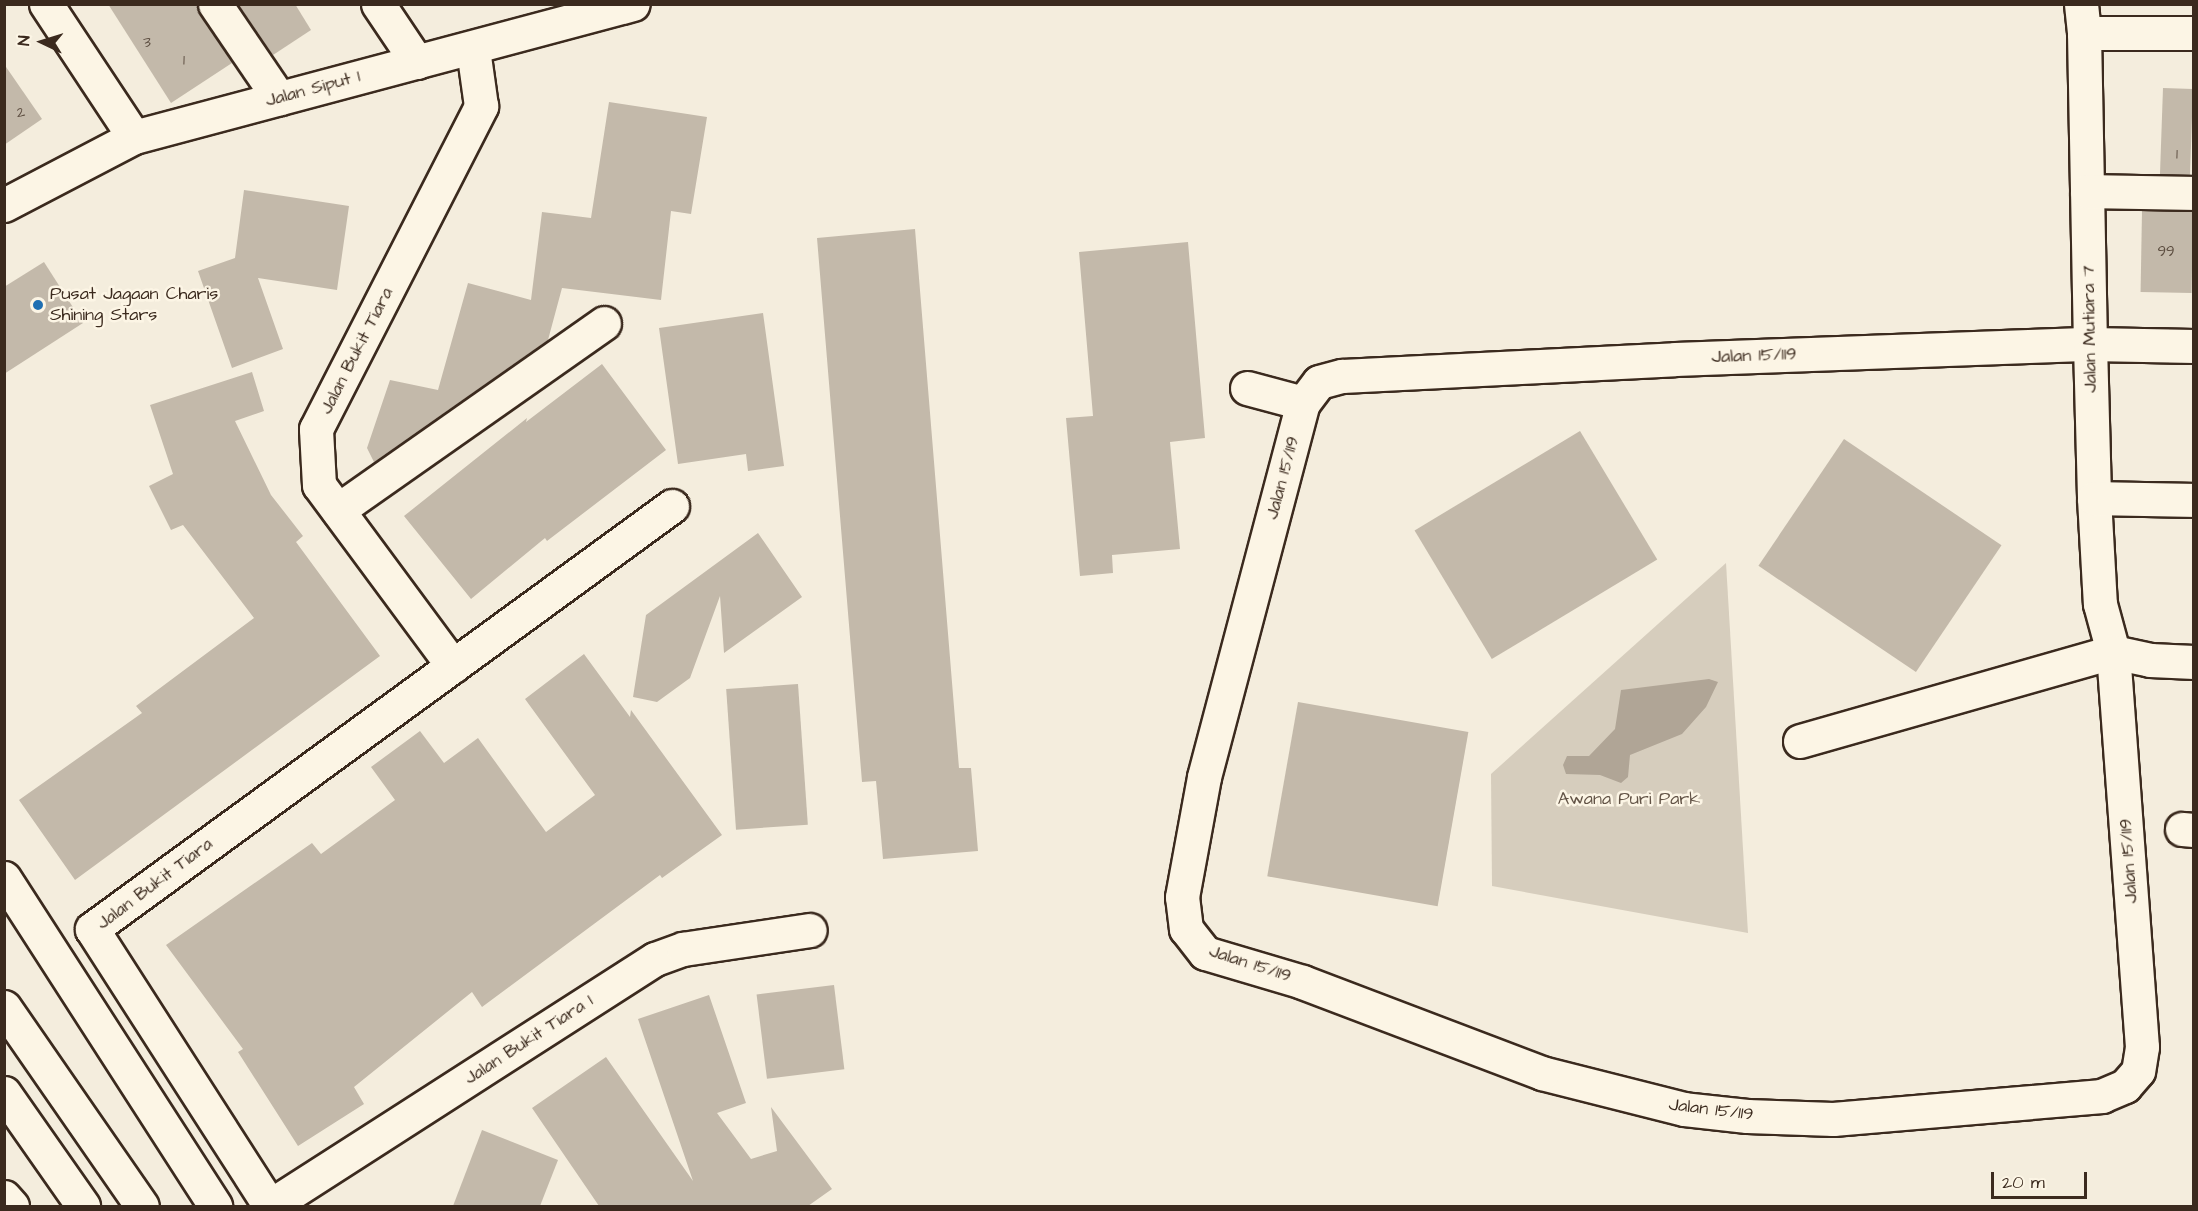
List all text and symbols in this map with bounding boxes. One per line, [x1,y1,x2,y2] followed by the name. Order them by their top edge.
[12,12,72,72] north arrow
[143,34,151,52] house number: 3
[13,35,35,47] text: N
[183,52,185,70] house number: 1
[263,66,363,112] street label: Jalan Siput 1
[17,104,25,122] house number: 2
[2176,146,2178,164] house number: 1
[2157,243,2175,261] house number: 99
[2078,265,2102,393] street label: Jalan Mutiara 7
[50,284,218,326] place label: Pusat Jagaan Charis Shining Stars
[316,284,398,418] street label: Jalan Bukit Tiara
[31,298,45,312] marker: Pusat Jagaan Charis Shining Stars
[1711,344,1797,368] street label: Jalan 15/119
[1262,434,1304,522] street label: Jalan 15/119
[1558,788,1700,810] park label: Awana Puri Park
[2115,818,2143,904] street label: Jalan 15/119
[93,833,217,935] street label: Jalan Bukit Tiara
[1206,941,1294,987] street label: Jalan 15/119
[461,990,597,1090] street label: Jalan Bukit Tiara 1
[1668,1094,1754,1126] street label: Jalan 15/119
[1994,1160,2090,1198] scale bar
[2002,1170,2045,1195] text: 20 m

